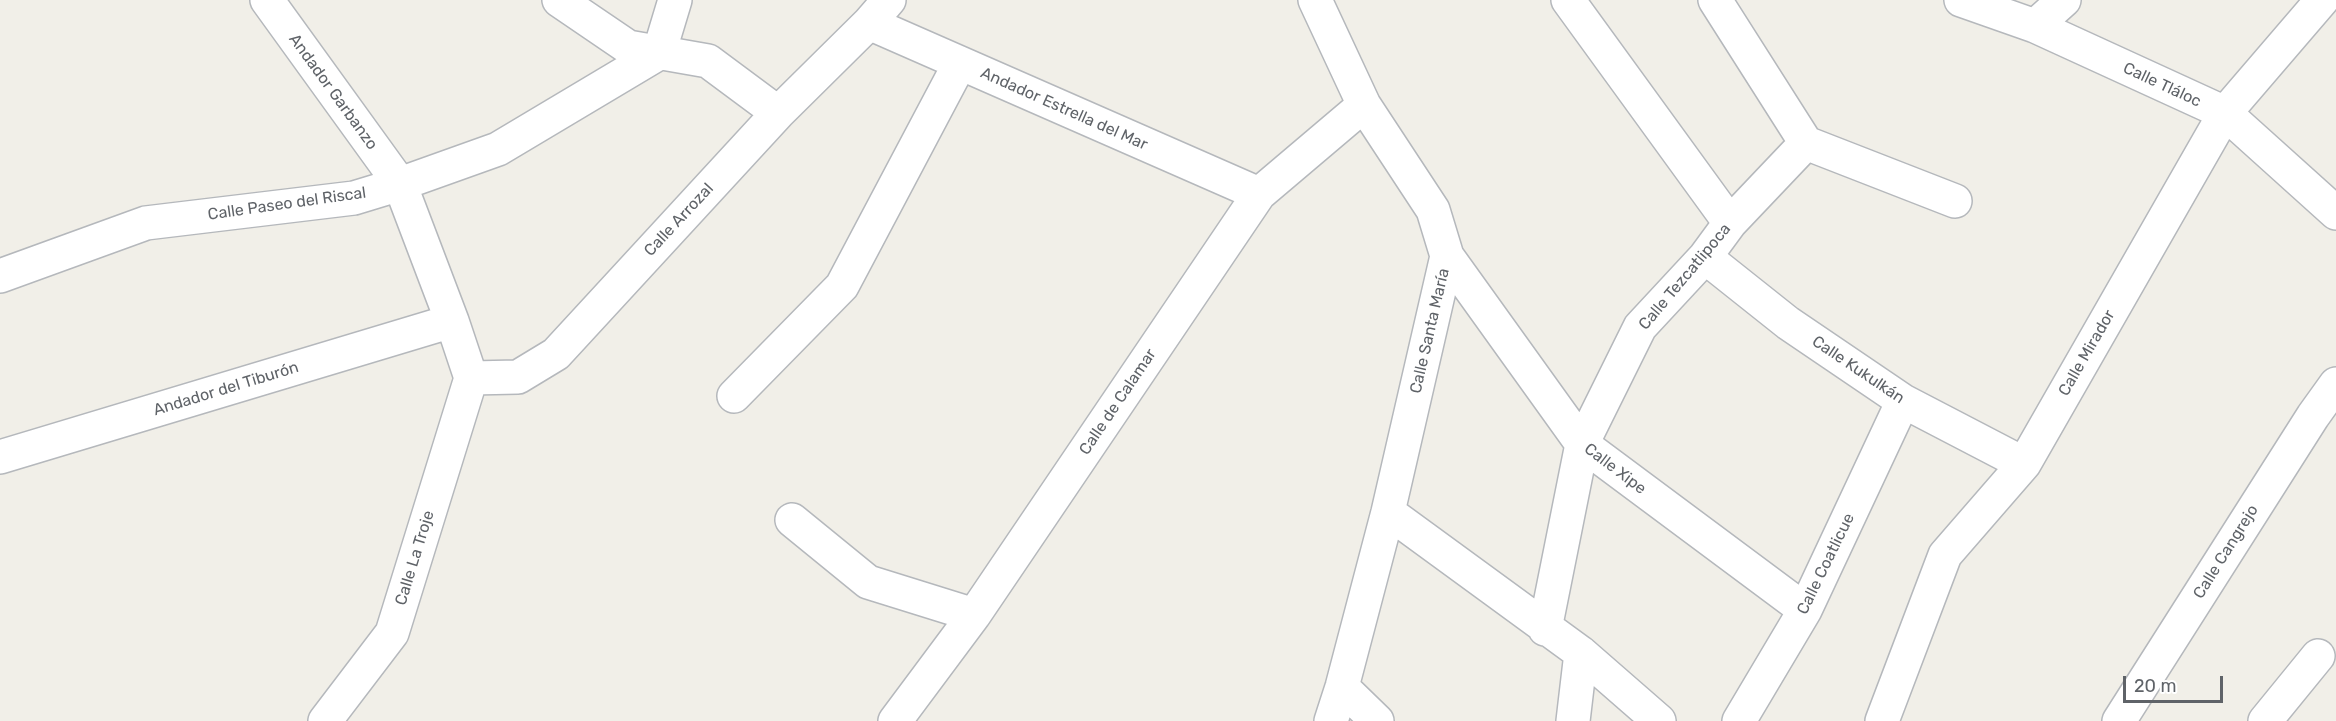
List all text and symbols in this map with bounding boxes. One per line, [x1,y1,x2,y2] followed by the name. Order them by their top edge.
[285,30,381,154] street label: Andador Garbanzo
[2120,59,2204,111] street label: Calle Tláloc
[977,63,1151,155] street label: Andador Estrella del Mar
[640,180,718,260] street label: Calle Arrozal
[207,183,367,225] street label: Calle Paseo del Riscal
[1635,220,1735,334] street label: Calle Tezcatlipoca
[1406,267,1454,395] street label: Calle Santa María
[2055,307,2119,399] street label: Calle Mirador
[1808,332,1908,408] street label: Calle Kukulkán
[1075,345,1161,459] street label: Calle de Calamar
[151,358,301,420] street label: Andador del Tiburón
[1580,439,1650,499] street label: Calle Xipe
[2190,502,2262,602] street label: Calle Cangrejo
[391,508,439,608] street label: Calle La Troje
[1793,510,1859,618] street label: Calle Coatlicue
[2126,664,2226,702] scale bar
[2134,675,2176,697] text: 20 m

